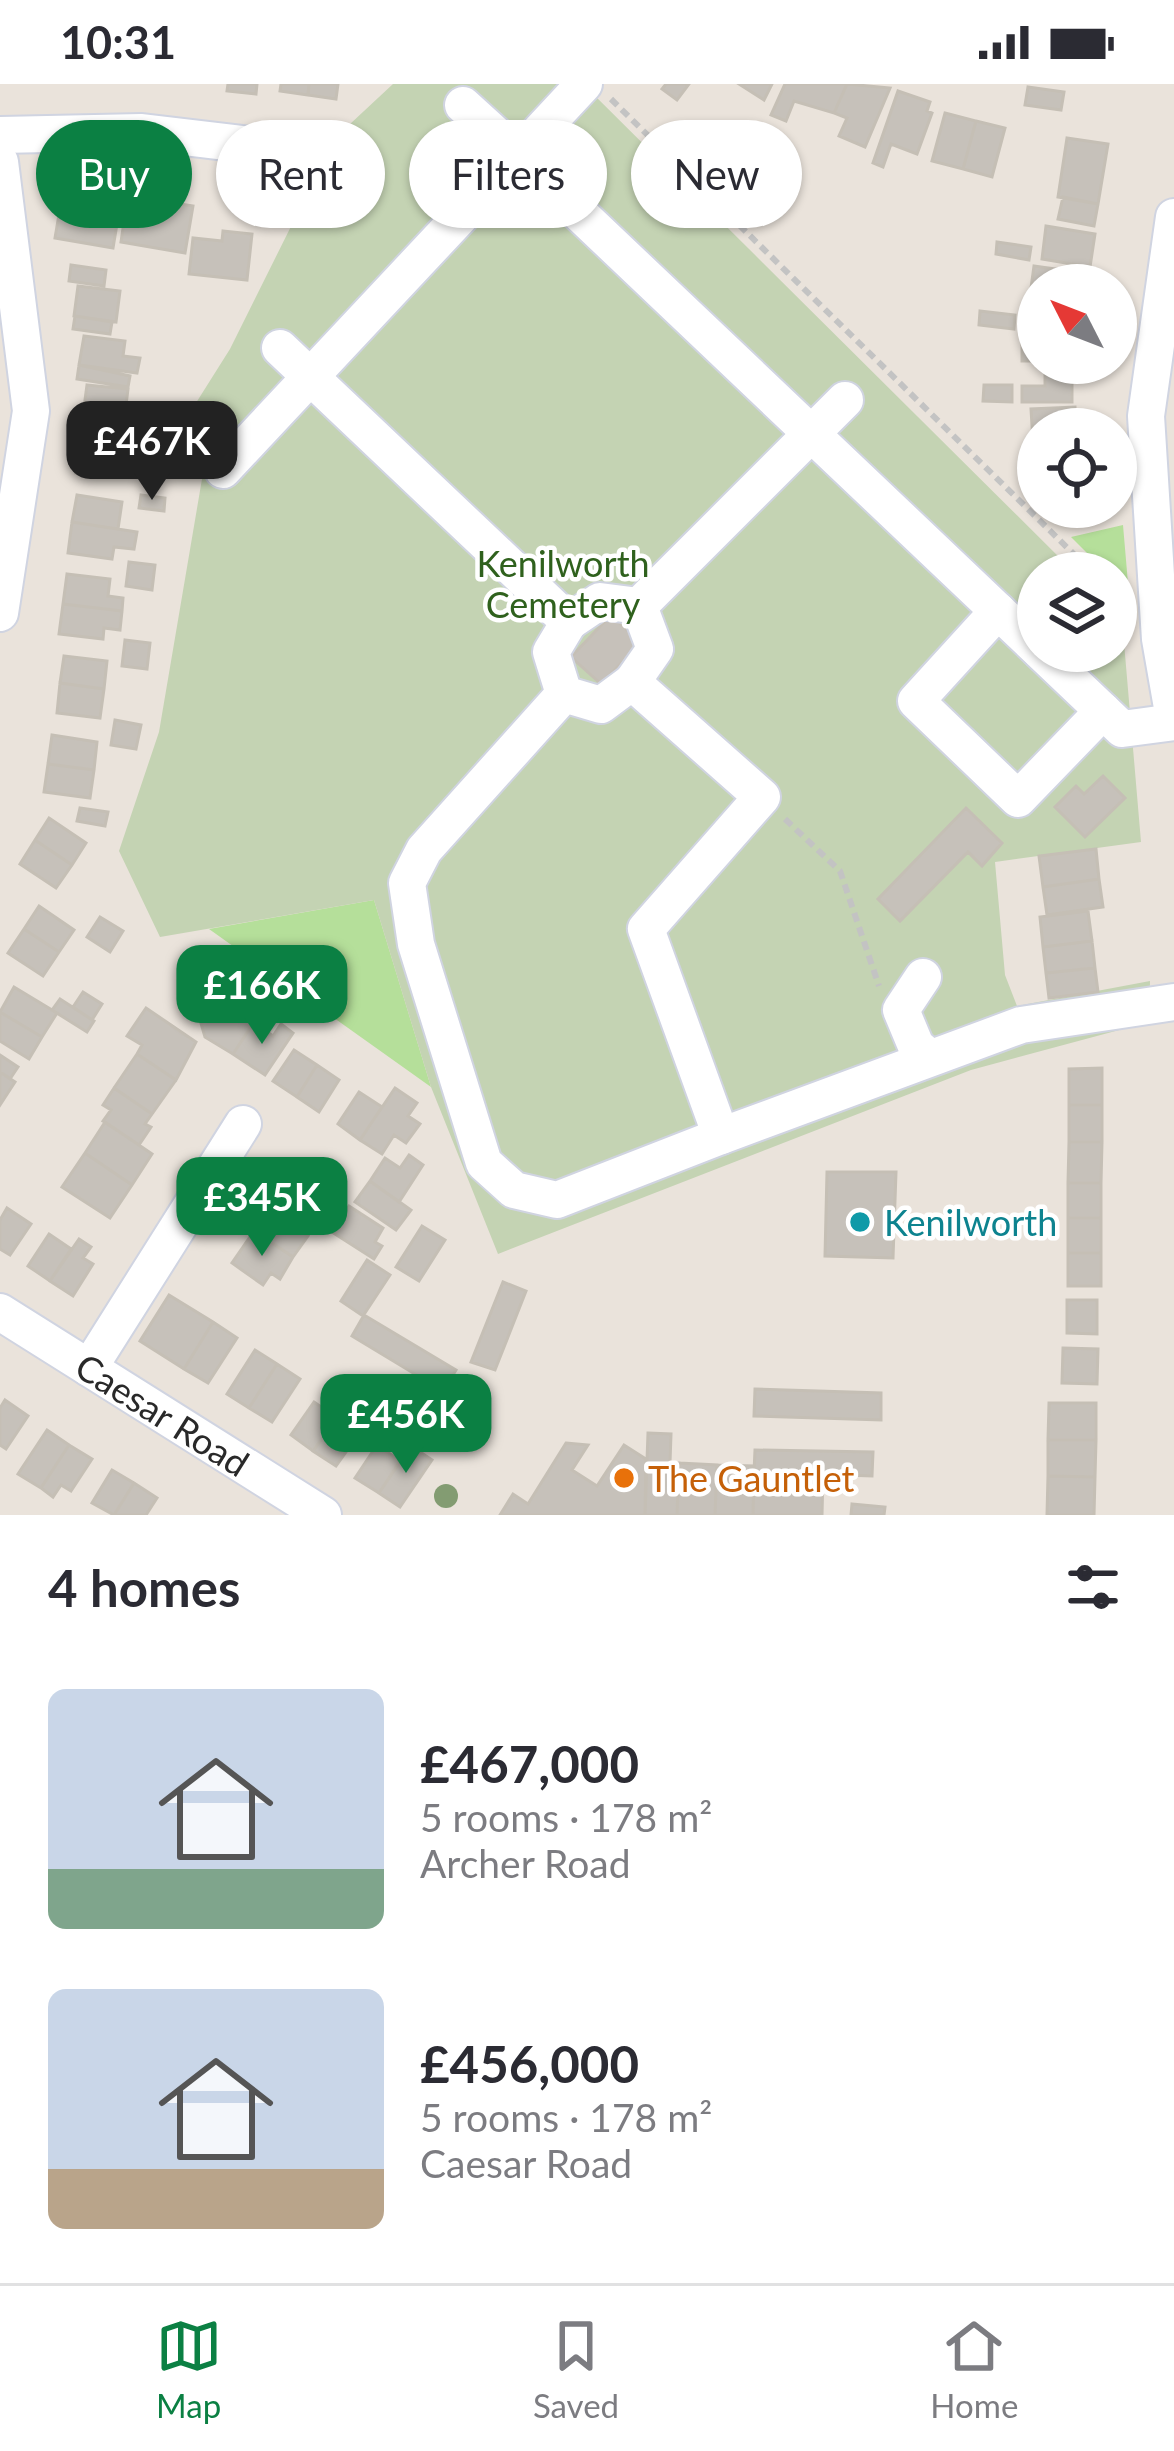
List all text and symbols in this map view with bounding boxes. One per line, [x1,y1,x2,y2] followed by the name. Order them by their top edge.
[60,15,176,69] text: 10:31
[36,120,192,228] chip: Buy
[216,120,385,228] chip: Rent
[409,120,607,228] chip: Filters
[631,120,802,228] chip: New
[1017,264,1137,384] north arrow
[1017,264,1137,672] map controls
[68,401,236,503] pin: £467K
[1017,408,1137,528] button: locate
[93,417,211,463] text: £467K
[476,541,650,626] park label: Kenilworth Cemetery
[1017,552,1137,672] button: layers
[178,945,346,1047] pin: £166K
[203,961,321,1007] text: £166K
[178,1157,346,1259] pin: £345K
[203,1173,321,1219] text: £345K
[884,1200,1057,1244] place label: Kenilworth
[847,1209,873,1235] marker: Kenilworth
[68,1343,257,1485] street label: Caesar Road
[322,1374,490,1476] pin: £456K
[347,1390,465,1436] text: £456K
[648,1456,855,1500] place label: The Gauntlet
[611,1465,637,1491] marker: The Gauntlet
[1060,1554,1126,1620] icon: filters
[48,1557,240,1618] text: 4 homes
[420,1733,639,1794] text: £467,000
[144,1737,288,1881] icon: home
[420,1794,712,1840] text: 5 rooms · 178 m²
[420,1840,631,1886] text: Archer Road
[420,2033,639,2094] text: £456,000
[144,2037,288,2181] icon: home
[420,2094,712,2140] text: 5 rooms · 178 m²
[420,2140,632,2186] text: Caesar Road
[156,2313,222,2425] tab: Map
[533,2313,619,2425] tab: Saved
[930,2313,1018,2425] tab: Home

